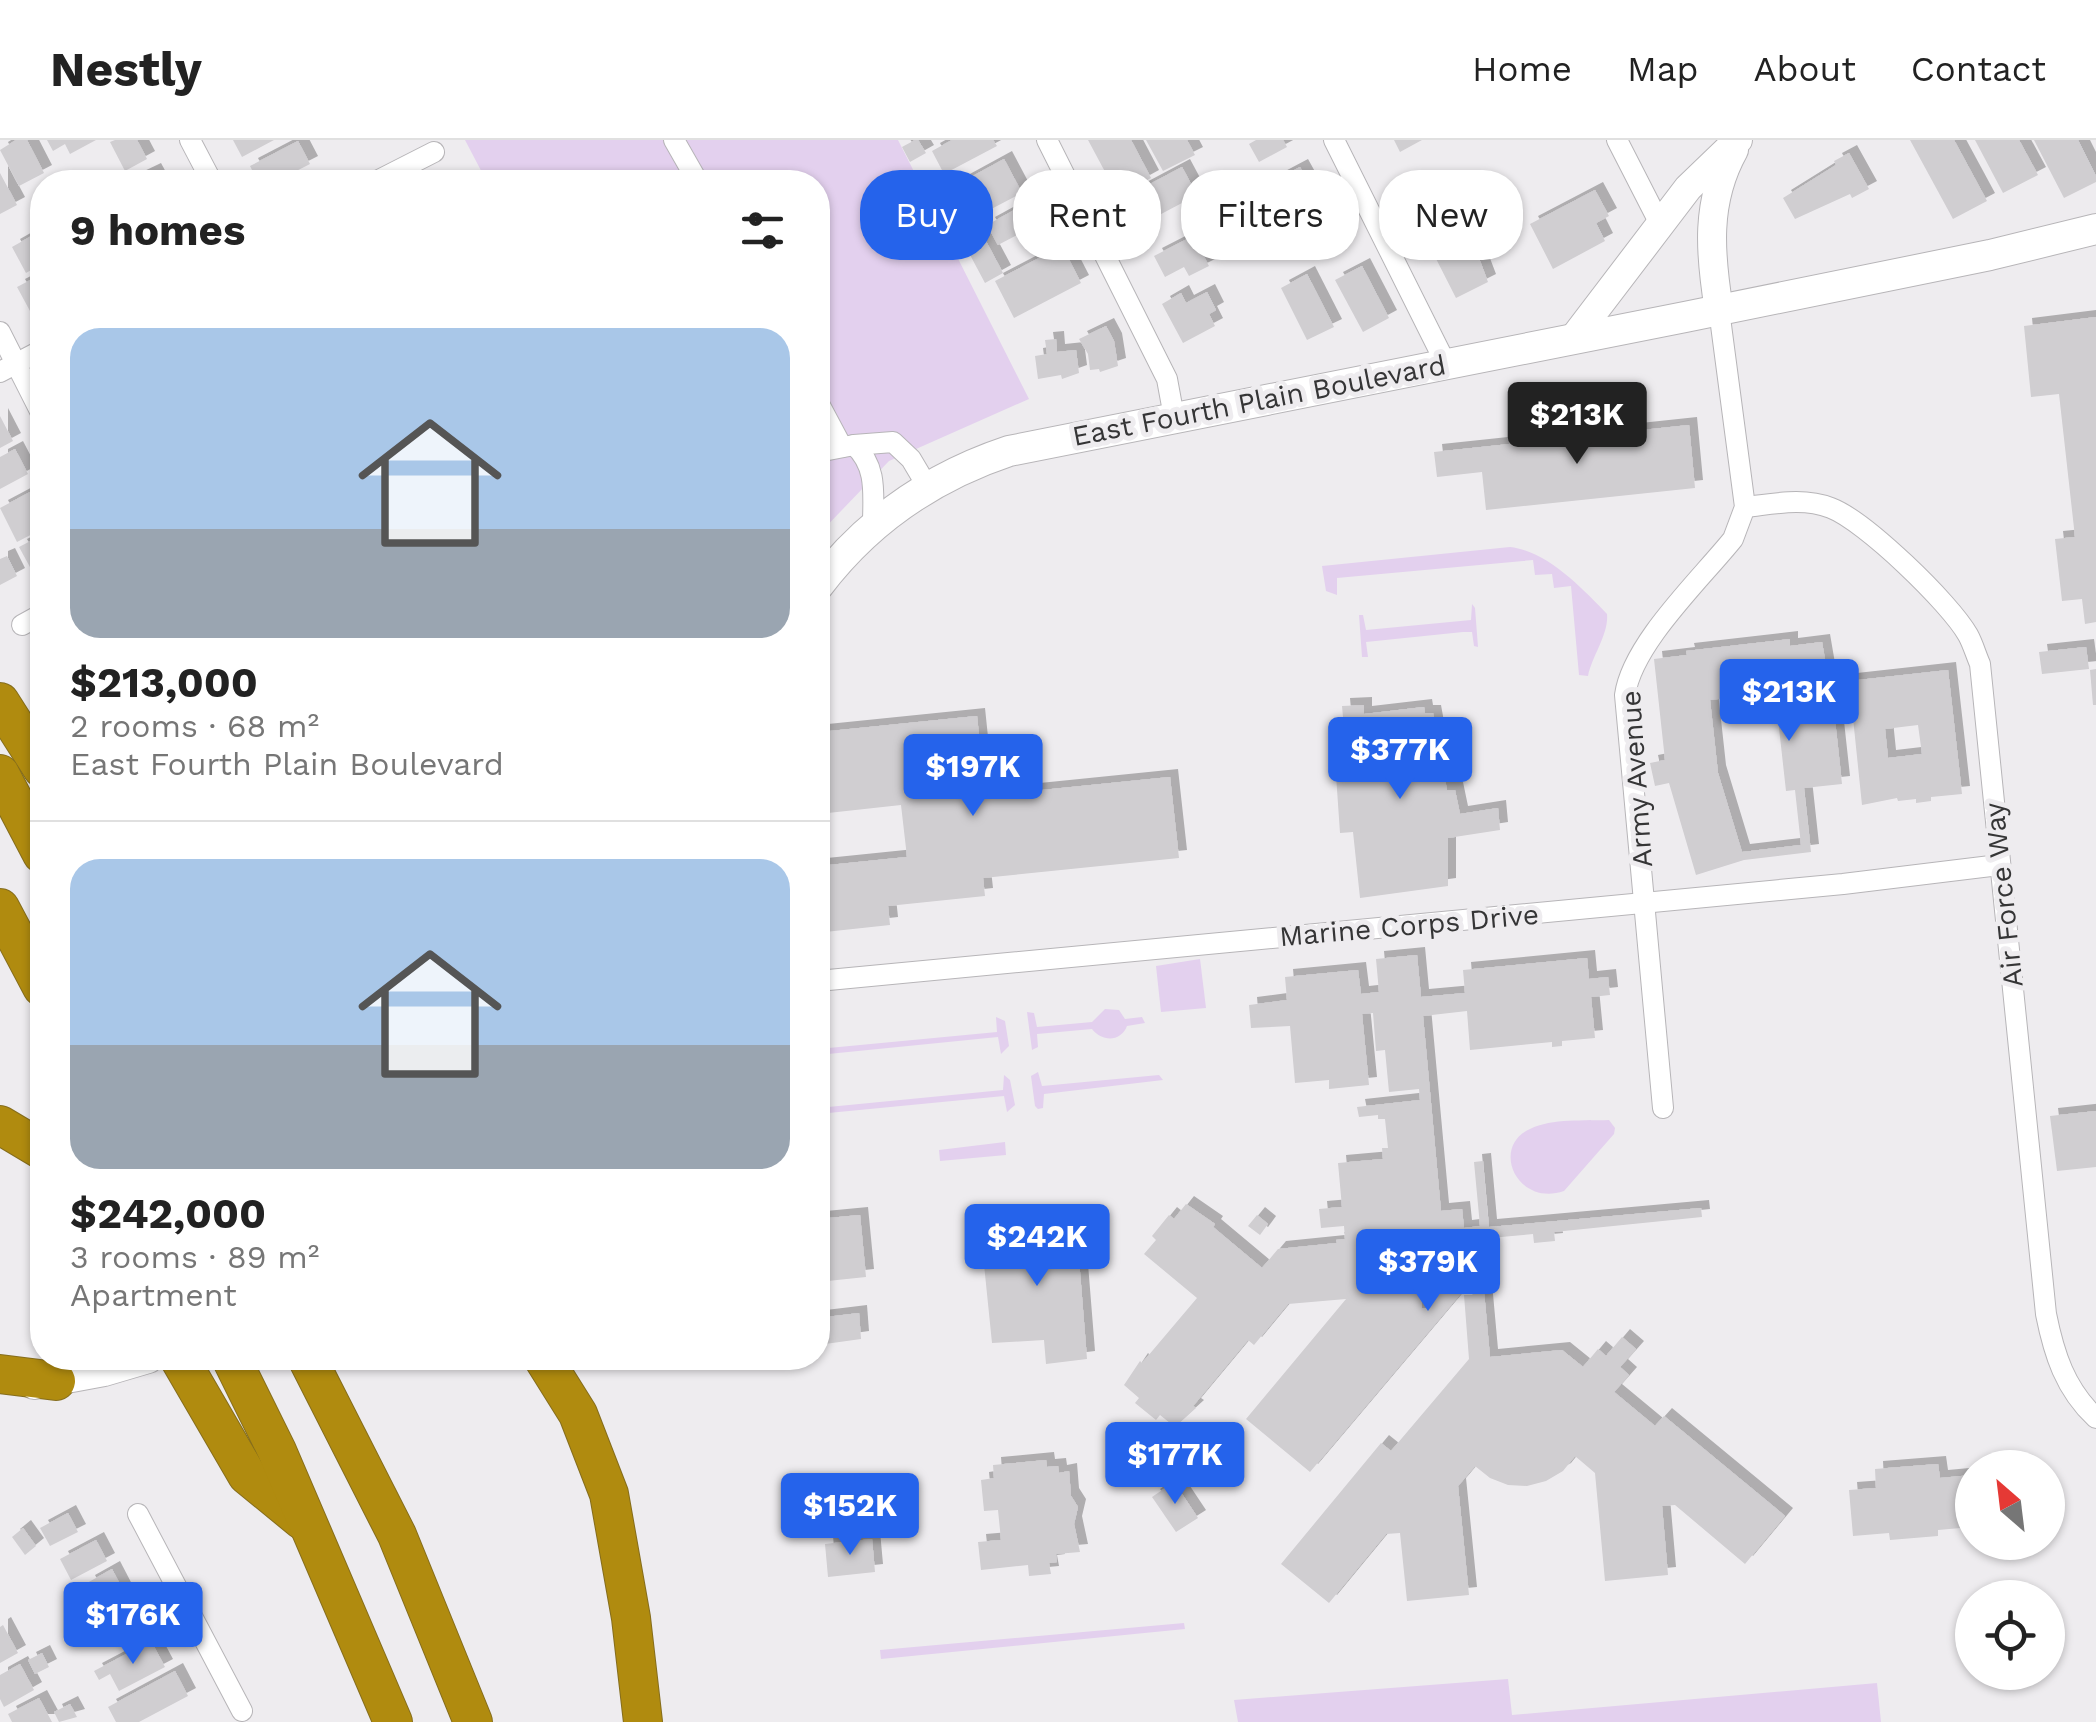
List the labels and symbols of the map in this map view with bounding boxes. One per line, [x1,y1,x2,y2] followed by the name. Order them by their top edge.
[1070,348,1449,453] street label: East Fourth Plain Boulevard
[1507,382,1647,467] pin: $213K
[1719,659,1859,744] pin: $213K
[1614,689,1659,869] street label: Army Avenue
[1330,717,1470,802] pin: $377K
[903,734,1043,819] pin: $197K
[1977,800,2030,989] street label: Air Force Way
[1278,898,1540,953] street label: Marine Corps Drive
[967,1204,1107,1289] pin: $242K
[1358,1229,1498,1314] pin: $379K
[1105,1422,1245,1507] pin: $177K
[1955,1450,2065,1560] north arrow
[780,1473,920,1558] pin: $152K
[63,1582,203,1667] pin: $176K

